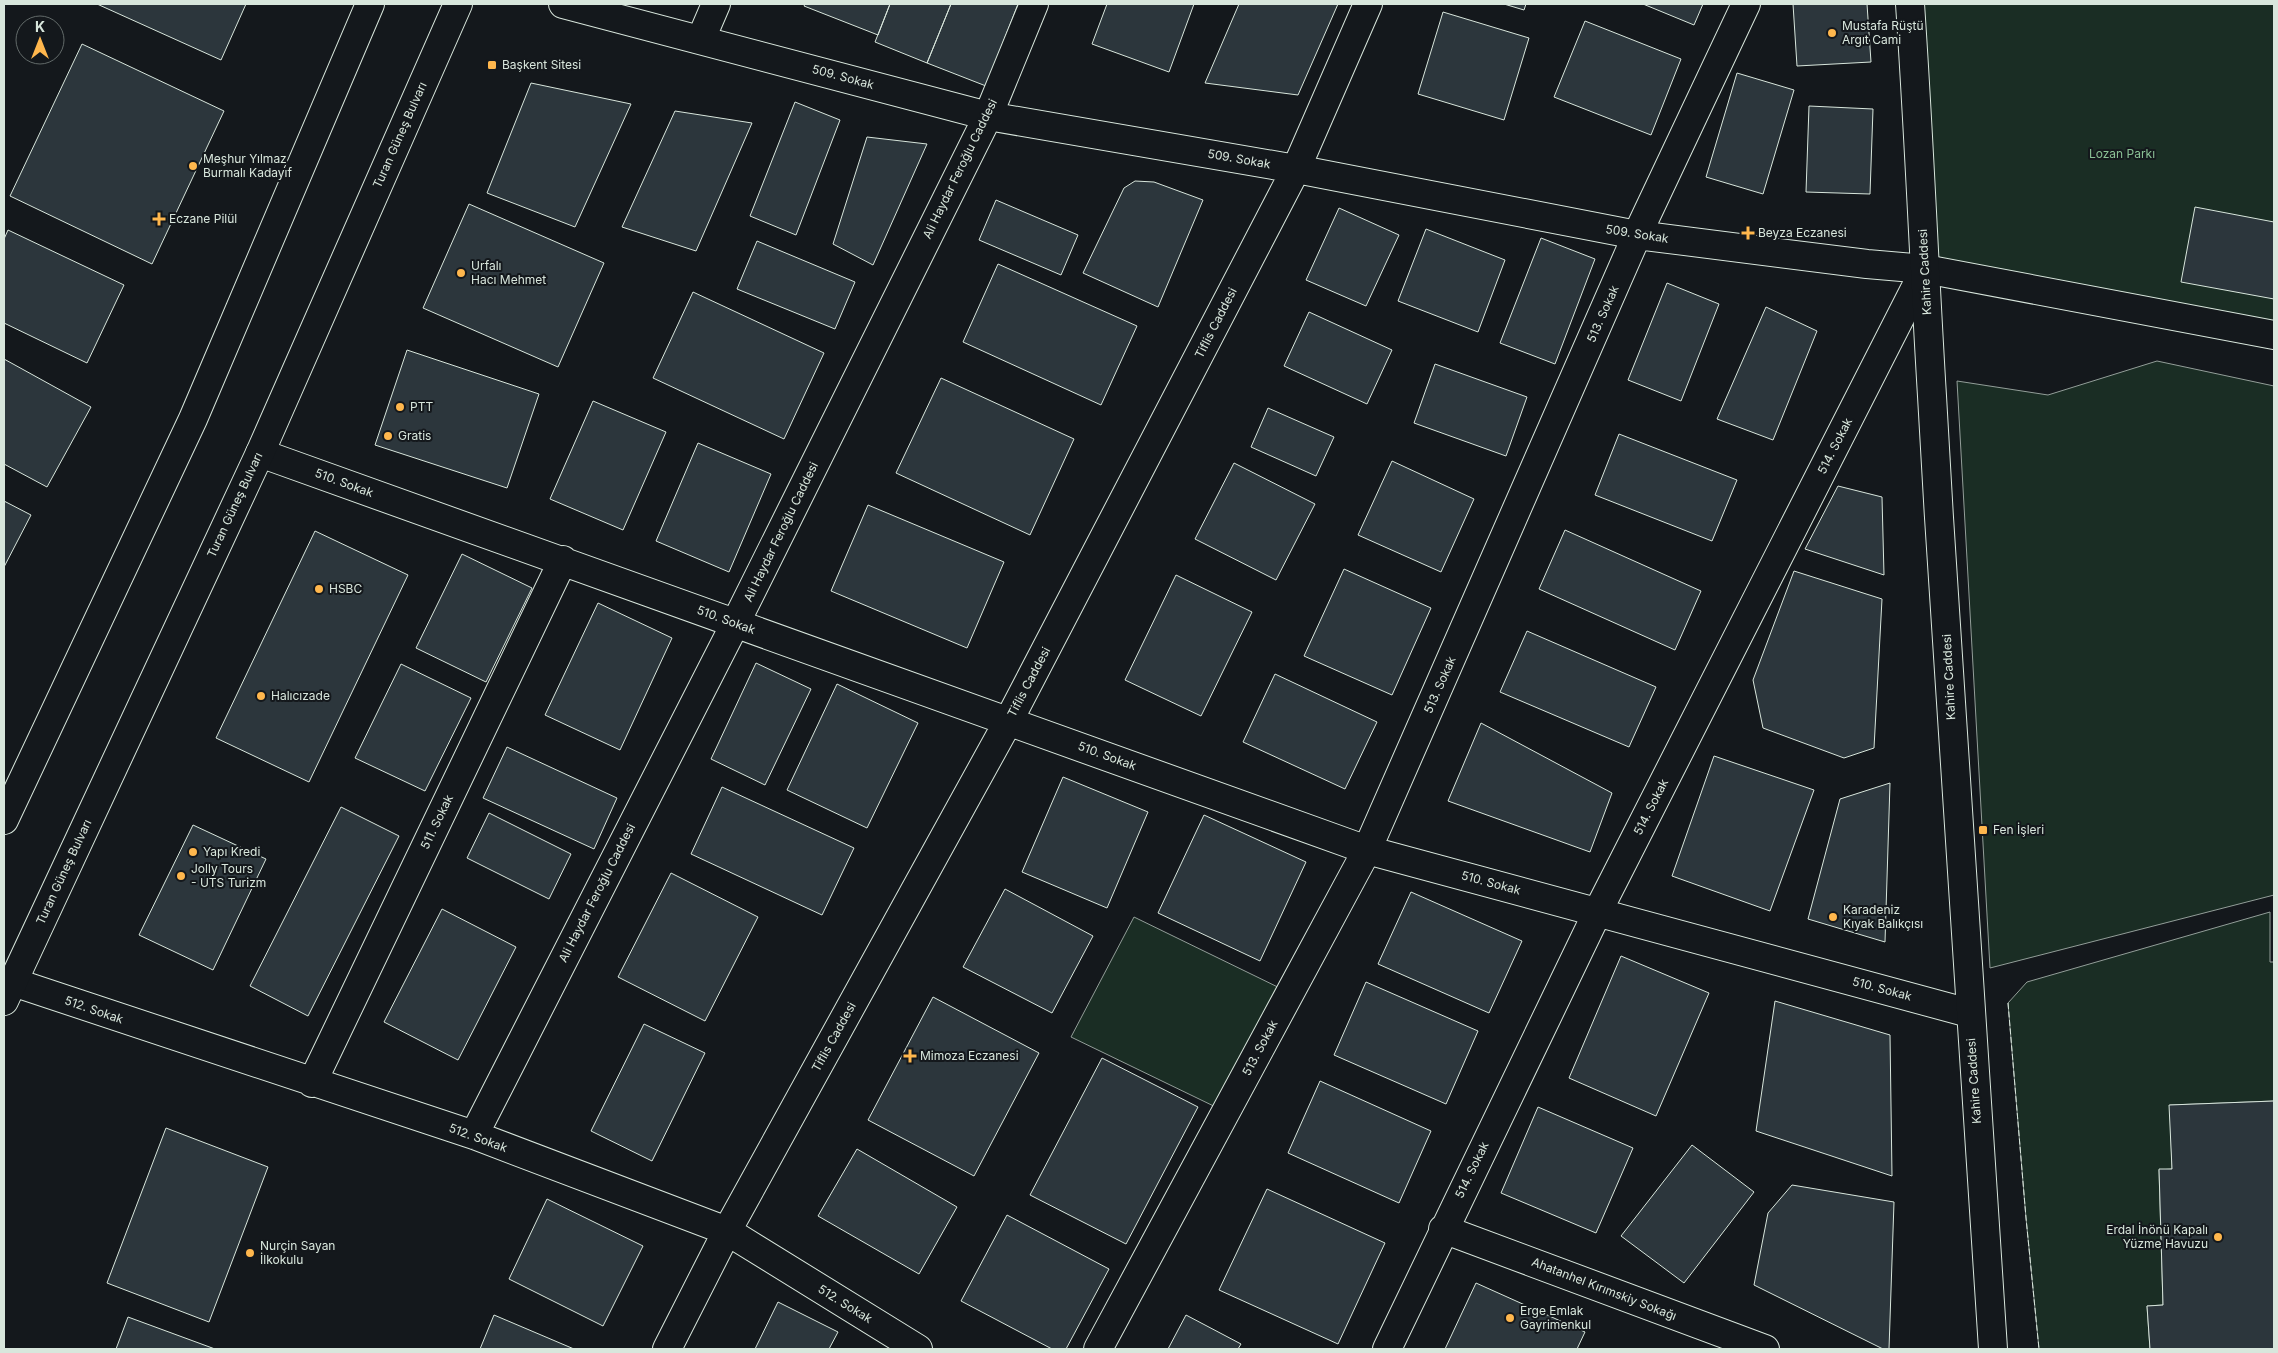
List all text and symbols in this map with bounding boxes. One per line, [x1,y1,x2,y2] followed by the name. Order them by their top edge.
[15,15,65,65] north arrow
[35,18,45,35] text: K
[1842,18,1924,47] place label: Mustafa Rüştü Argıt Cami
[1826,27,1838,39] marker: Mustafa Rüştü Argıt Cami
[502,57,581,72] place label: Başkent Sitesi
[486,59,498,71] marker: Başkent Sitesi
[810,61,876,92] street label: 509. Sokak
[369,79,430,190] street label: Turan Güneş Bulvarı
[919,96,1000,241] street label: Ali Haydar Feroğlu Caddesi
[1206,146,1272,171] street label: 509. Sokak
[2089,146,2155,161] park label: Lozan Parkı
[203,151,292,180] place label: Meşhur Yılmaz Burmalı Kadayıf
[187,160,199,172] marker: Meşhur Yılmaz Burmalı Kadayıf
[169,211,237,226] place label: Eczane Pilül
[153,213,165,225] marker: Eczane Pilül
[1604,221,1670,246] street label: 509. Sokak
[1758,225,1847,240] place label: Beyza Eczanesi
[1742,227,1754,239] marker: Beyza Eczanesi
[1915,229,1934,315] street label: Kahire Caddesi
[471,258,546,287] place label: Urfalı Hacı Mehmet
[455,267,467,279] marker: Urfalı Hacı Mehmet
[1583,283,1622,345] street label: 513. Sokak
[1191,285,1240,361] street label: Tiflis Caddesi
[410,399,433,414] place label: PTT
[394,401,406,413] marker: PTT
[1814,415,1855,476] street label: 514. Sokak
[398,428,431,443] place label: Gratis
[382,430,394,442] marker: Gratis
[204,450,266,560] street label: Turan Güneş Bulvarı
[740,459,821,604] street label: Ali Haydar Feroğlu Caddesi
[313,465,376,500] street label: 510. Sokak
[329,581,362,596] place label: HSBC
[313,583,325,595] marker: HSBC
[695,602,758,637] street label: 510. Sokak
[1939,634,1958,720] street label: Kahire Caddesi
[1004,644,1053,719] street label: Tiflis Caddesi
[1420,654,1459,716] street label: 513. Sokak
[271,688,330,703] place label: Halıcızade
[255,690,267,702] marker: Halıcızade
[1076,738,1139,773] street label: 510. Sokak
[1630,776,1671,837] street label: 514. Sokak
[417,792,456,851] street label: 511. Sokak
[33,817,95,927] street label: Turan Güneş Bulvarı
[555,821,638,965] street label: Ali Haydar Feroğlu Caddesi
[1993,822,2044,837] place label: Fen İşleri
[1977,824,1989,836] marker: Fen İşleri
[203,844,260,859] place label: Yapı Kredi
[187,846,199,858] marker: Yapı Kredi
[191,861,266,890] place label: Jolly Tours - UTS Turizm
[1460,867,1523,898] street label: 510. Sokak
[175,870,187,882] marker: Jolly Tours - UTS Turizm
[1843,902,1923,931] place label: Karadeniz Kıyak Balıkçısı
[1827,911,1839,923] marker: Karadeniz Kıyak Balıkçısı
[1851,973,1914,1004] street label: 510. Sokak
[63,992,126,1027] street label: 512. Sokak
[808,999,859,1074] street label: Tiflis Caddesi
[1239,1017,1281,1078] street label: 513. Sokak
[1963,1038,1984,1124] street label: Kahire Caddesi
[920,1048,1019,1063] place label: Mimoza Eczanesi
[904,1050,916,1062] marker: Mimoza Eczanesi
[447,1120,510,1155] street label: 512. Sokak
[1451,1139,1492,1201] street label: 514. Sokak
[2106,1222,2208,1251] place label: Erdal İnönü Kapalı Yüzme Havuzu
[2212,1231,2224,1243] marker: Erdal İnönü Kapalı Yüzme Havuzu
[260,1238,335,1267] place label: Nurçin Sayan İlkokulu
[244,1247,256,1259] marker: Nurçin Sayan İlkokulu
[1530,1254,1679,1323] street label: Ahatanhel Kırımskiy Sokağı
[815,1281,876,1326] street label: 512. Sokak
[1520,1303,1591,1332] place label: Erge Emlak Gayrimenkul
[1504,1312,1516,1324] marker: Erge Emlak Gayrimenkul

